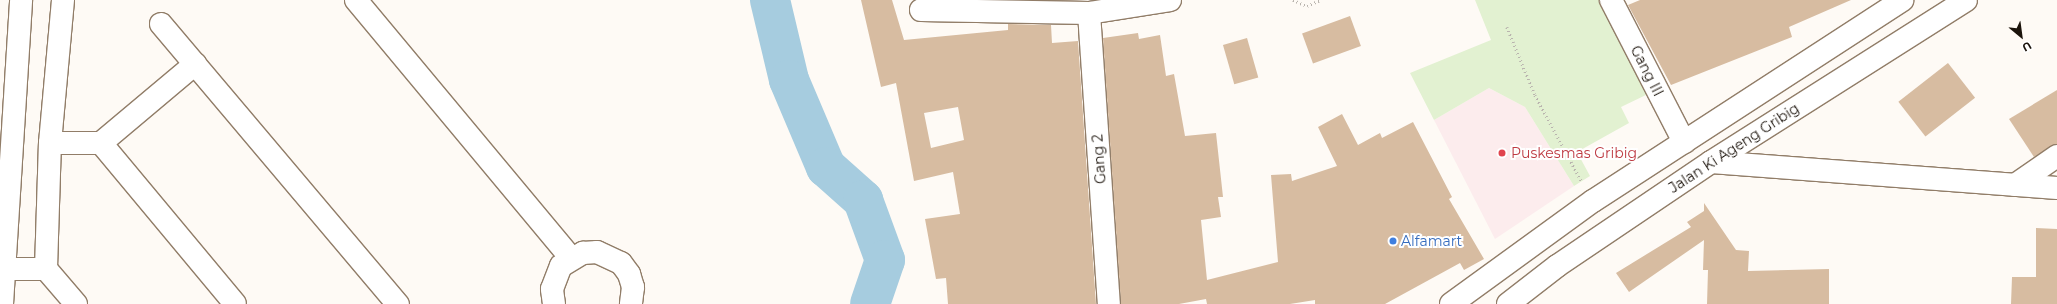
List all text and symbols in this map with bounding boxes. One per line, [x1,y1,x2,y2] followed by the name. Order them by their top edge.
[2001,16,2041,56] north arrow
[2020,38,2034,55] text: U
[1627,43,1667,99] street label: Gang III
[1666,100,1802,196] street label: Jalan Ki Ageng Gribig
[1089,134,1109,184] street label: Gang 2
[1511,145,1637,161] place label: Puskesmas Gribig
[1496,147,1508,159] marker: Puskesmas Gribig
[1401,233,1462,249] place label: Alfamart
[1388,236,1398,246] marker: Alfamart

